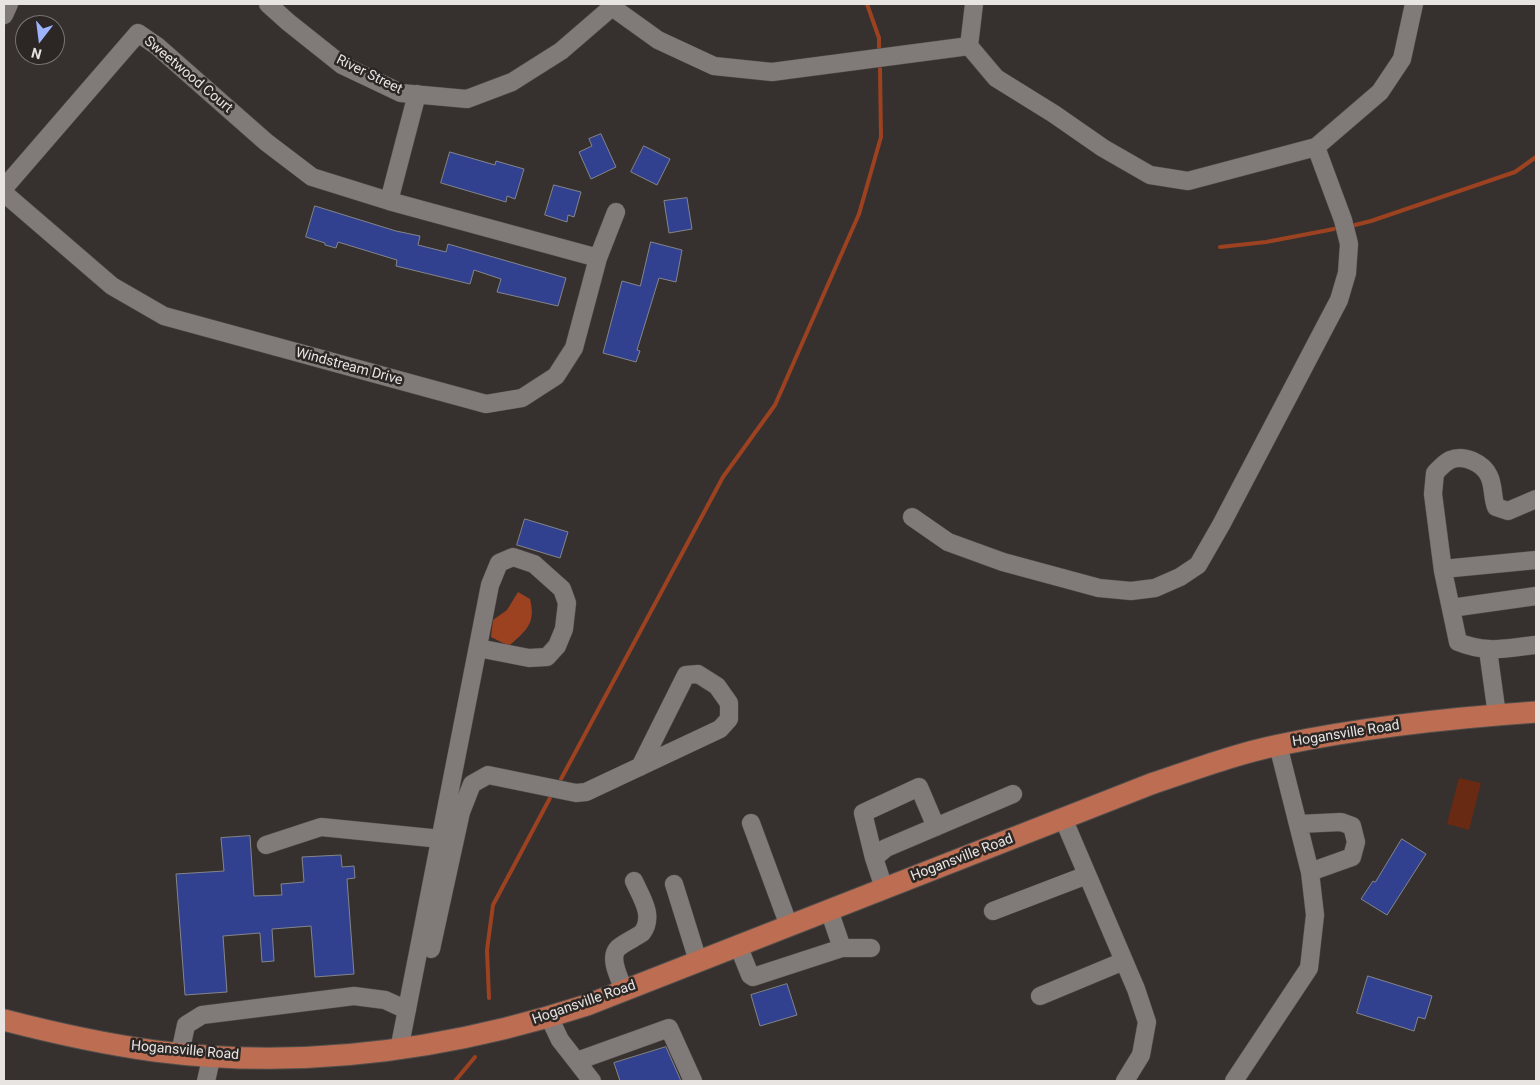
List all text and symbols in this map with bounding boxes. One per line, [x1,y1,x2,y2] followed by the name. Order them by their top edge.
[15,15,65,65] north arrow
[140,33,236,117] street label: Sweetwood Court
[30,45,43,63] text: N
[333,52,405,98] street label: River Street
[294,345,404,389] street label: Windstream Drive
[1291,717,1401,751] street label: Hogansville Road
[908,831,1016,885] street label: Hogansville Road
[530,977,638,1029] street label: Hogansville Road
[130,1038,240,1064] street label: Hogansville Road

